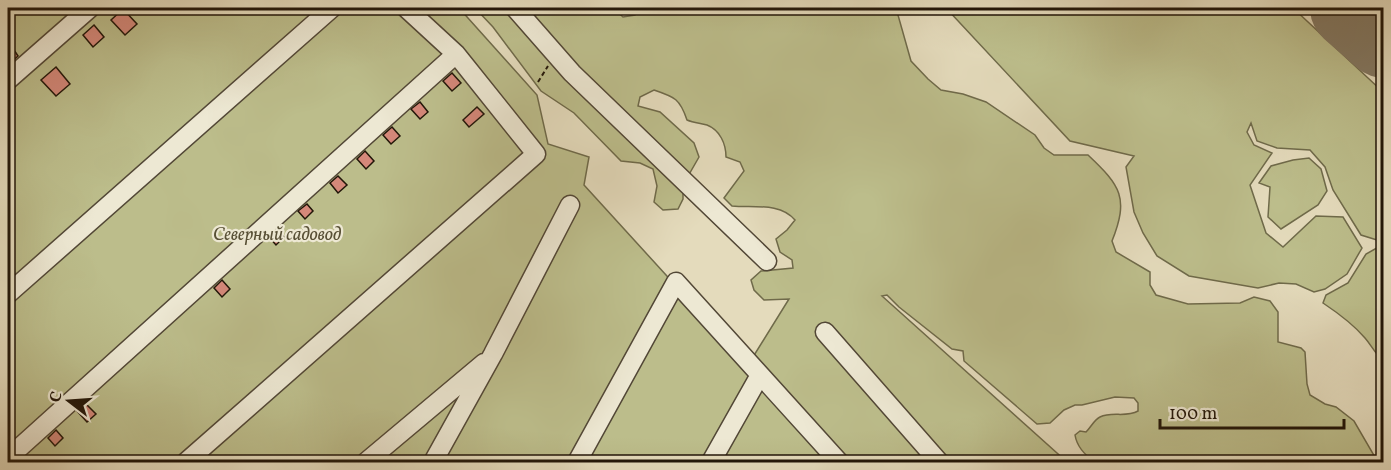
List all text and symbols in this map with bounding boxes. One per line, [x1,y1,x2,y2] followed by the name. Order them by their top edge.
[213,223,342,248] park label: Северный садовод
[39,371,99,431] north arrow
[45,389,69,405] text: С
[1160,392,1344,430] scale bar
[1169,402,1218,427] text: 100 m

